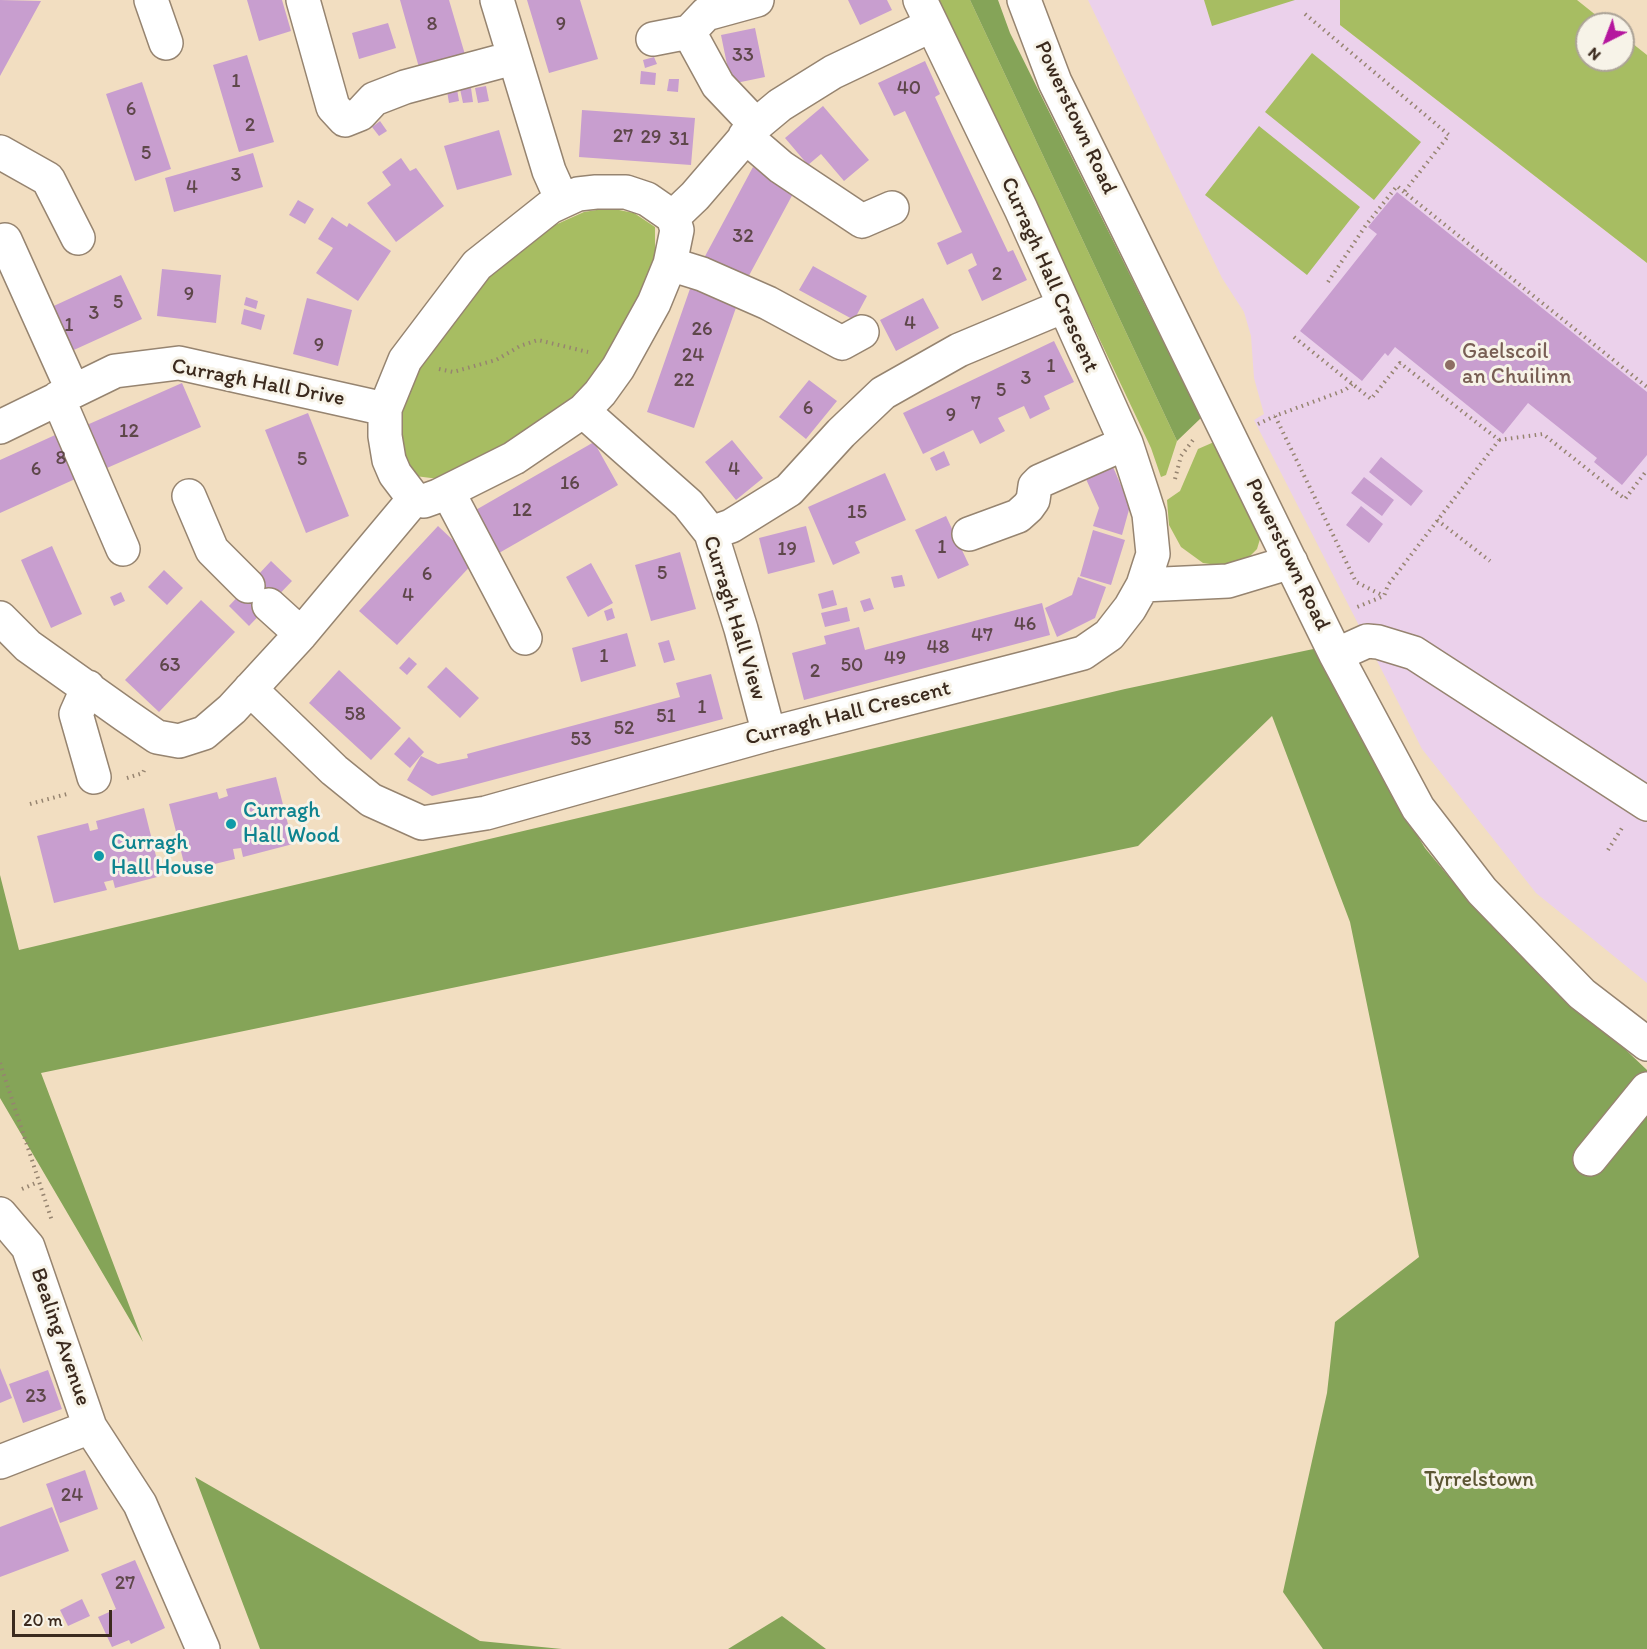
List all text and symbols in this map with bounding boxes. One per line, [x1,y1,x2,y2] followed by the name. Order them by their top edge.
[1575,12,1635,72] north arrow
[427,13,437,37] house number: 8
[556,13,566,37] house number: 9
[1028,37,1122,199] street label: Powerstown Road
[732,44,754,68] house number: 33
[1584,44,1604,65] text: N
[231,70,241,94] house number: 1
[897,77,921,101] house number: 40
[126,98,136,122] house number: 6
[245,114,255,138] house number: 2
[613,125,633,149] house number: 27
[641,126,661,150] house number: 29
[669,128,689,152] house number: 31
[141,142,151,166] house number: 5
[231,164,241,188] house number: 3
[994,173,1104,377] street label: Curragh Hall Crescent
[186,176,198,200] house number: 4
[732,225,754,249] house number: 32
[992,263,1002,287] house number: 2
[184,283,194,307] house number: 9
[113,291,123,315] house number: 5
[89,302,99,326] house number: 3
[904,312,916,336] house number: 4
[64,314,74,338] house number: 1
[691,318,713,342] house number: 26
[314,334,324,358] house number: 9
[1462,339,1571,390] place label: Gaelscoil an Chuilinn
[682,344,704,368] house number: 24
[169,353,347,413] street label: Curragh Hall Drive
[1046,355,1056,379] house number: 1
[1443,358,1457,372] marker: Gaelscoil an Chuilinn
[1021,367,1031,391] house number: 3
[673,369,695,393] house number: 22
[996,379,1006,403] house number: 5
[971,392,981,416] house number: 7
[803,397,813,421] house number: 6
[946,404,956,428] house number: 9
[119,420,139,444] house number: 12
[56,447,66,471] house number: 8
[297,448,307,472] house number: 5
[31,458,41,482] house number: 6
[728,458,740,482] house number: 4
[560,472,580,496] house number: 16
[1239,475,1335,635] street label: Powerstown Road
[512,499,532,523] house number: 12
[847,501,867,525] house number: 15
[697,533,771,703] street label: Curragh Hall View
[937,536,947,560] house number: 1
[777,538,797,562] house number: 19
[657,562,667,586] house number: 5
[422,563,432,587] house number: 6
[402,584,414,608] house number: 4
[1014,613,1036,637] house number: 46
[971,624,993,648] house number: 47
[927,636,949,660] house number: 48
[599,645,609,669] house number: 1
[884,647,906,671] house number: 49
[159,654,181,678] house number: 63
[841,654,863,678] house number: 50
[810,660,820,684] house number: 2
[743,676,953,752] street label: Curragh Hall Crescent
[697,696,707,720] house number: 1
[344,703,366,727] house number: 58
[656,705,676,729] house number: 51
[613,717,635,741] house number: 52
[570,728,592,752] house number: 53
[243,798,340,849] place label: Curragh Hall Wood
[224,817,238,831] marker: Curragh Hall Wood
[111,830,214,882] place label: Curragh Hall House
[92,849,106,863] marker: Curragh Hall House
[24,1265,96,1409] street label: Bealing Avenue
[25,1385,47,1409] house number: 23
[1424,1467,1534,1493] park label: Tyrrelstown
[61,1484,83,1508] house number: 24
[115,1572,135,1596] house number: 27
[15,1598,116,1636] scale bar
[23,1609,63,1631] text: 20 m

